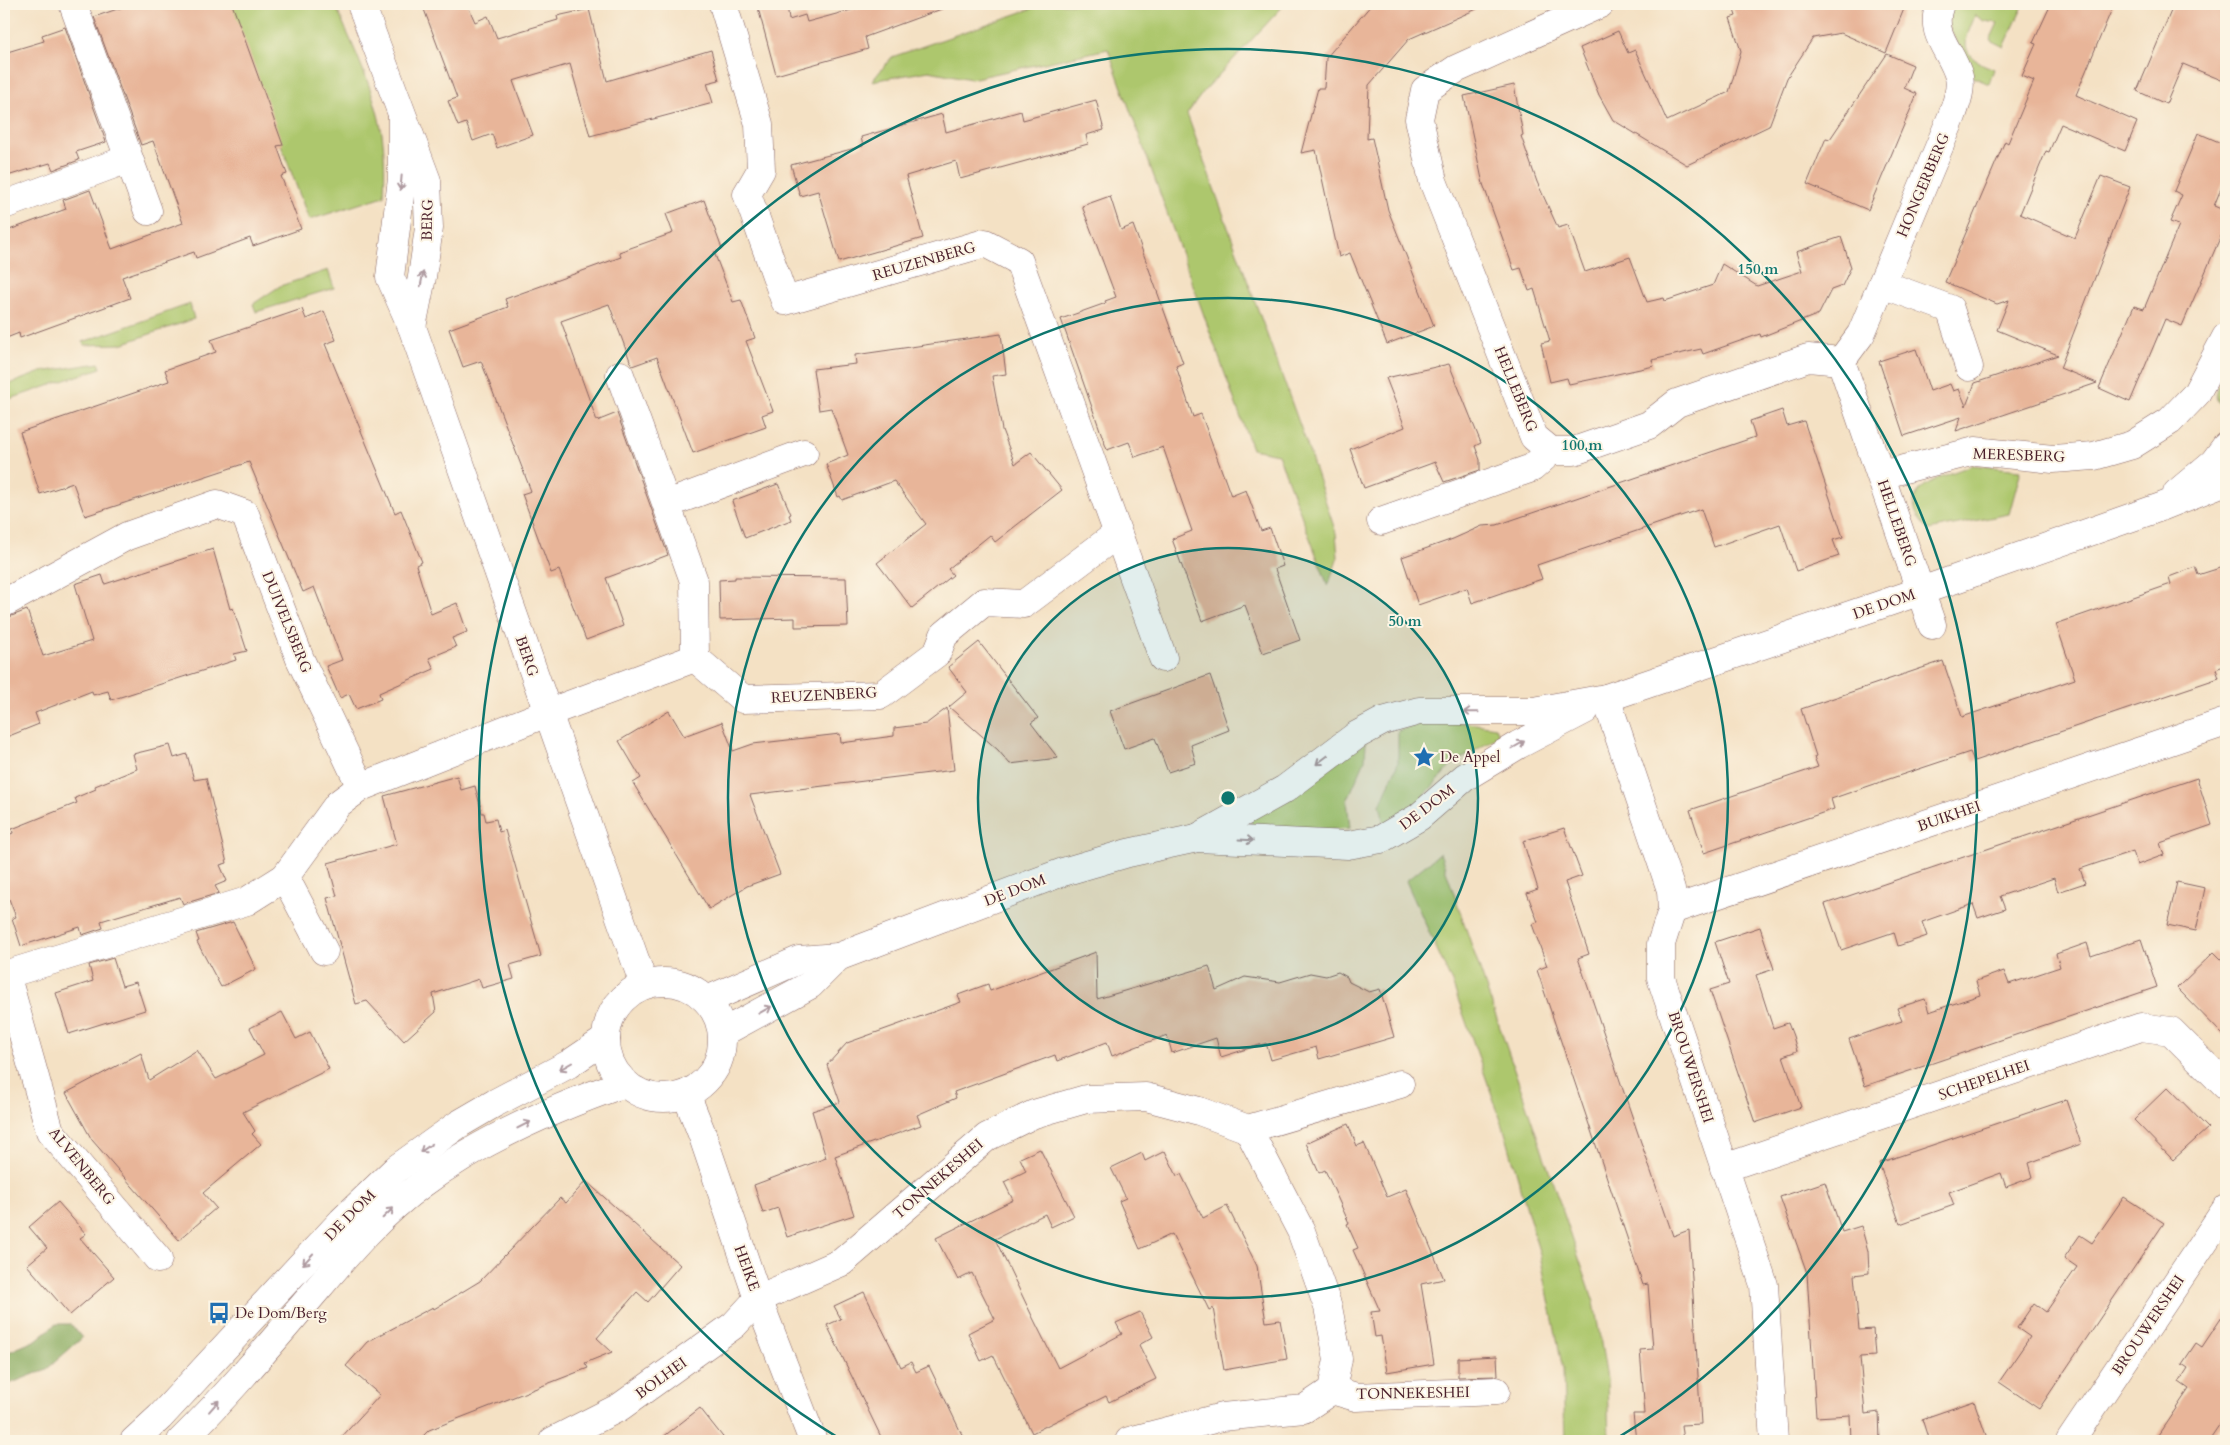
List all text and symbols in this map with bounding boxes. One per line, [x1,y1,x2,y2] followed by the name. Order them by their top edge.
[1892,130,1954,240] street label: HONGERBERG
[396,175,406,191] one-way arrow
[417,199,437,241] street label: BERG
[870,237,978,285] street label: REUZENBERG
[1738,259,1779,279] text: 150 m
[417,272,427,288] one-way arrow
[1490,343,1542,435] street label: HELLEBERG
[1562,435,1603,455] text: 100 m
[1973,443,2066,467] street label: MERESBERG
[1873,477,1921,569] street label: HELLEBERG
[257,568,317,676] street label: DUIVELSBERG
[1850,584,1918,624] street label: DE DOM
[1388,611,1422,631] text: 50 m
[511,633,543,679] street label: BERG
[770,682,878,708] street label: REUZENBERG
[1464,707,1480,716] one-way arrow
[1510,740,1525,750] one-way arrow
[1411,744,1437,770] place icon: De Appel
[1440,747,1500,767] place label: De Appel
[1316,755,1329,766] one-way arrow
[1395,780,1459,834] street label: DE DOM
[1219,789,1237,807] centre of rings
[1915,796,1983,836] street label: BUIKHEI
[1238,836,1254,845] one-way arrow
[981,869,1049,911] street label: DE DOM
[757,1005,771,1015] one-way arrow
[1663,1009,1719,1125] street label: BROUWERSHEI
[1936,1055,2032,1105] street label: SCHEPELHEI
[558,1061,573,1071] one-way arrow
[516,1120,531,1129] one-way arrow
[44,1123,120,1209] street label: ALVENBERG
[889,1134,987,1224] street label: TONNEKESHEI
[419,1143,433,1153] one-way arrow
[320,1185,380,1245] street label: DE DOM
[382,1207,395,1219] one-way arrow
[730,1242,764,1294] street label: HEIKE
[302,1252,314,1265] one-way arrow
[2107,1271,2189,1379] street label: BROUWERSHEI
[206,1300,232,1326] bus stop icon: De Dom/Berg
[235,1303,327,1323] place label: De Dom/Berg
[631,1353,691,1403] street label: BOLHEI
[1356,1382,1470,1404] street label: TONNEKESHEI
[209,1399,220,1412] one-way arrow

